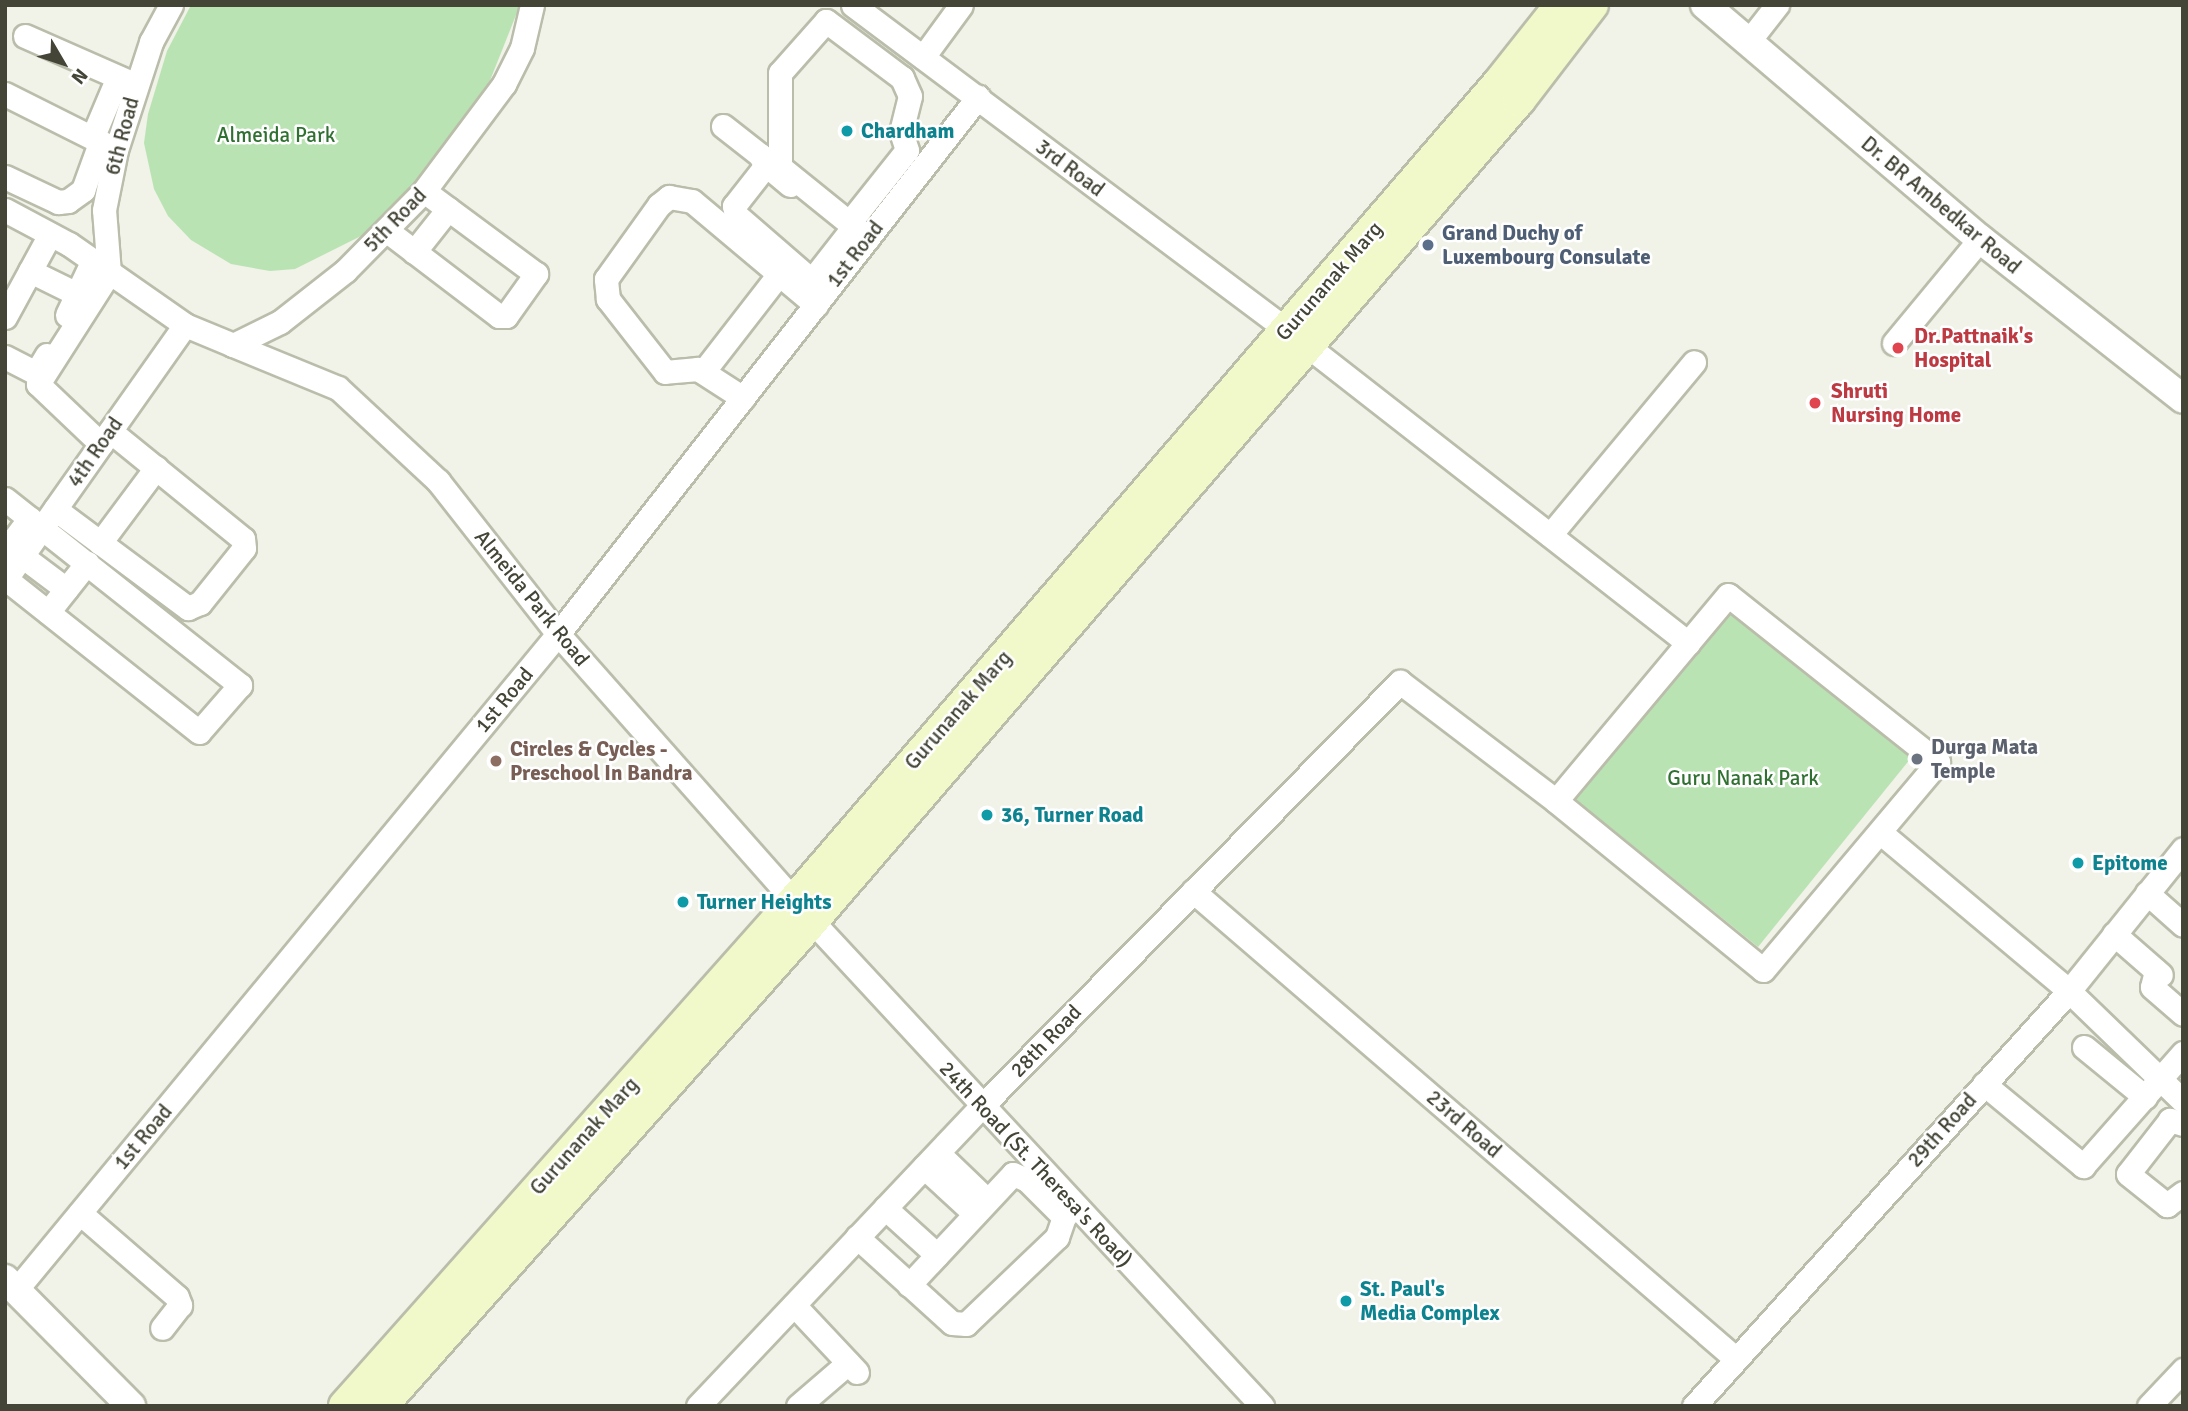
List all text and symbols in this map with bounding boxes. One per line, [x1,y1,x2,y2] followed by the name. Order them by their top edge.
[28,28,98,98] north arrow
[66,64,93,89] text: N
[100,94,144,178] street label: 6th Road
[861,118,955,144] place label: Chardham
[217,122,335,148] park label: Almeida Park
[839,123,855,139] marker: Chardham
[1856,131,2026,279] street label: Dr. BR Ambedkar Road
[1031,134,1109,202] street label: 3rd Road
[358,183,432,257] street label: 5th Road
[821,216,889,292] street label: 1st Road
[1270,216,1388,346] street label: Gurunanak Marg
[1442,220,1651,270] place label: Grand Duchy of Luxembourg Consulate
[1420,237,1436,253] marker: Grand Duchy of Luxembourg Consulate
[1914,323,2033,373] place label: Dr.Pattnaik's Hospital
[1888,338,1908,358] marker: Dr.Pattnaik's Hospital
[1831,378,1961,428] place label: Shruti Nursing Home
[1805,393,1825,413] marker: Shruti Nursing Home
[62,412,128,492] street label: 4th Road
[469,525,595,671] street label: Almeida Park Road
[899,645,1017,775] street label: Gurunanak Marg
[469,662,539,738] street label: 1st Road
[1931,734,2038,784] place label: Durga Mata Temple
[510,736,692,786] place label: Circles & Cycles - Preschool In Bandra
[1909,751,1925,767] marker: Durga Mata Temple
[488,753,504,769] marker: Circles & Cycles - Preschool In Bandra
[1667,765,1819,791] park label: Guru Nanak Park
[1001,802,1144,828] place label: 36, Turner Road
[979,807,995,823] marker: 36, Turner Road
[2092,850,2168,876] place label: Epitome
[2070,855,2086,871] marker: Epitome
[697,889,832,915] place label: Turner Heights
[675,894,691,910] marker: Turner Heights
[1005,1000,1087,1082] street label: 28th Road
[934,1056,1138,1272] street label: 24th Road (St. Theresa's Road)
[525,1072,643,1200] street label: Gurunanak Marg
[1421,1085,1507,1163] street label: 23rd Road
[1902,1088,1982,1172] street label: 29th Road
[108,1099,178,1175] street label: 1st Road
[1360,1276,1500,1326] place label: St. Paul's Media Complex
[1338,1293,1354,1309] marker: St. Paul's Media Complex

